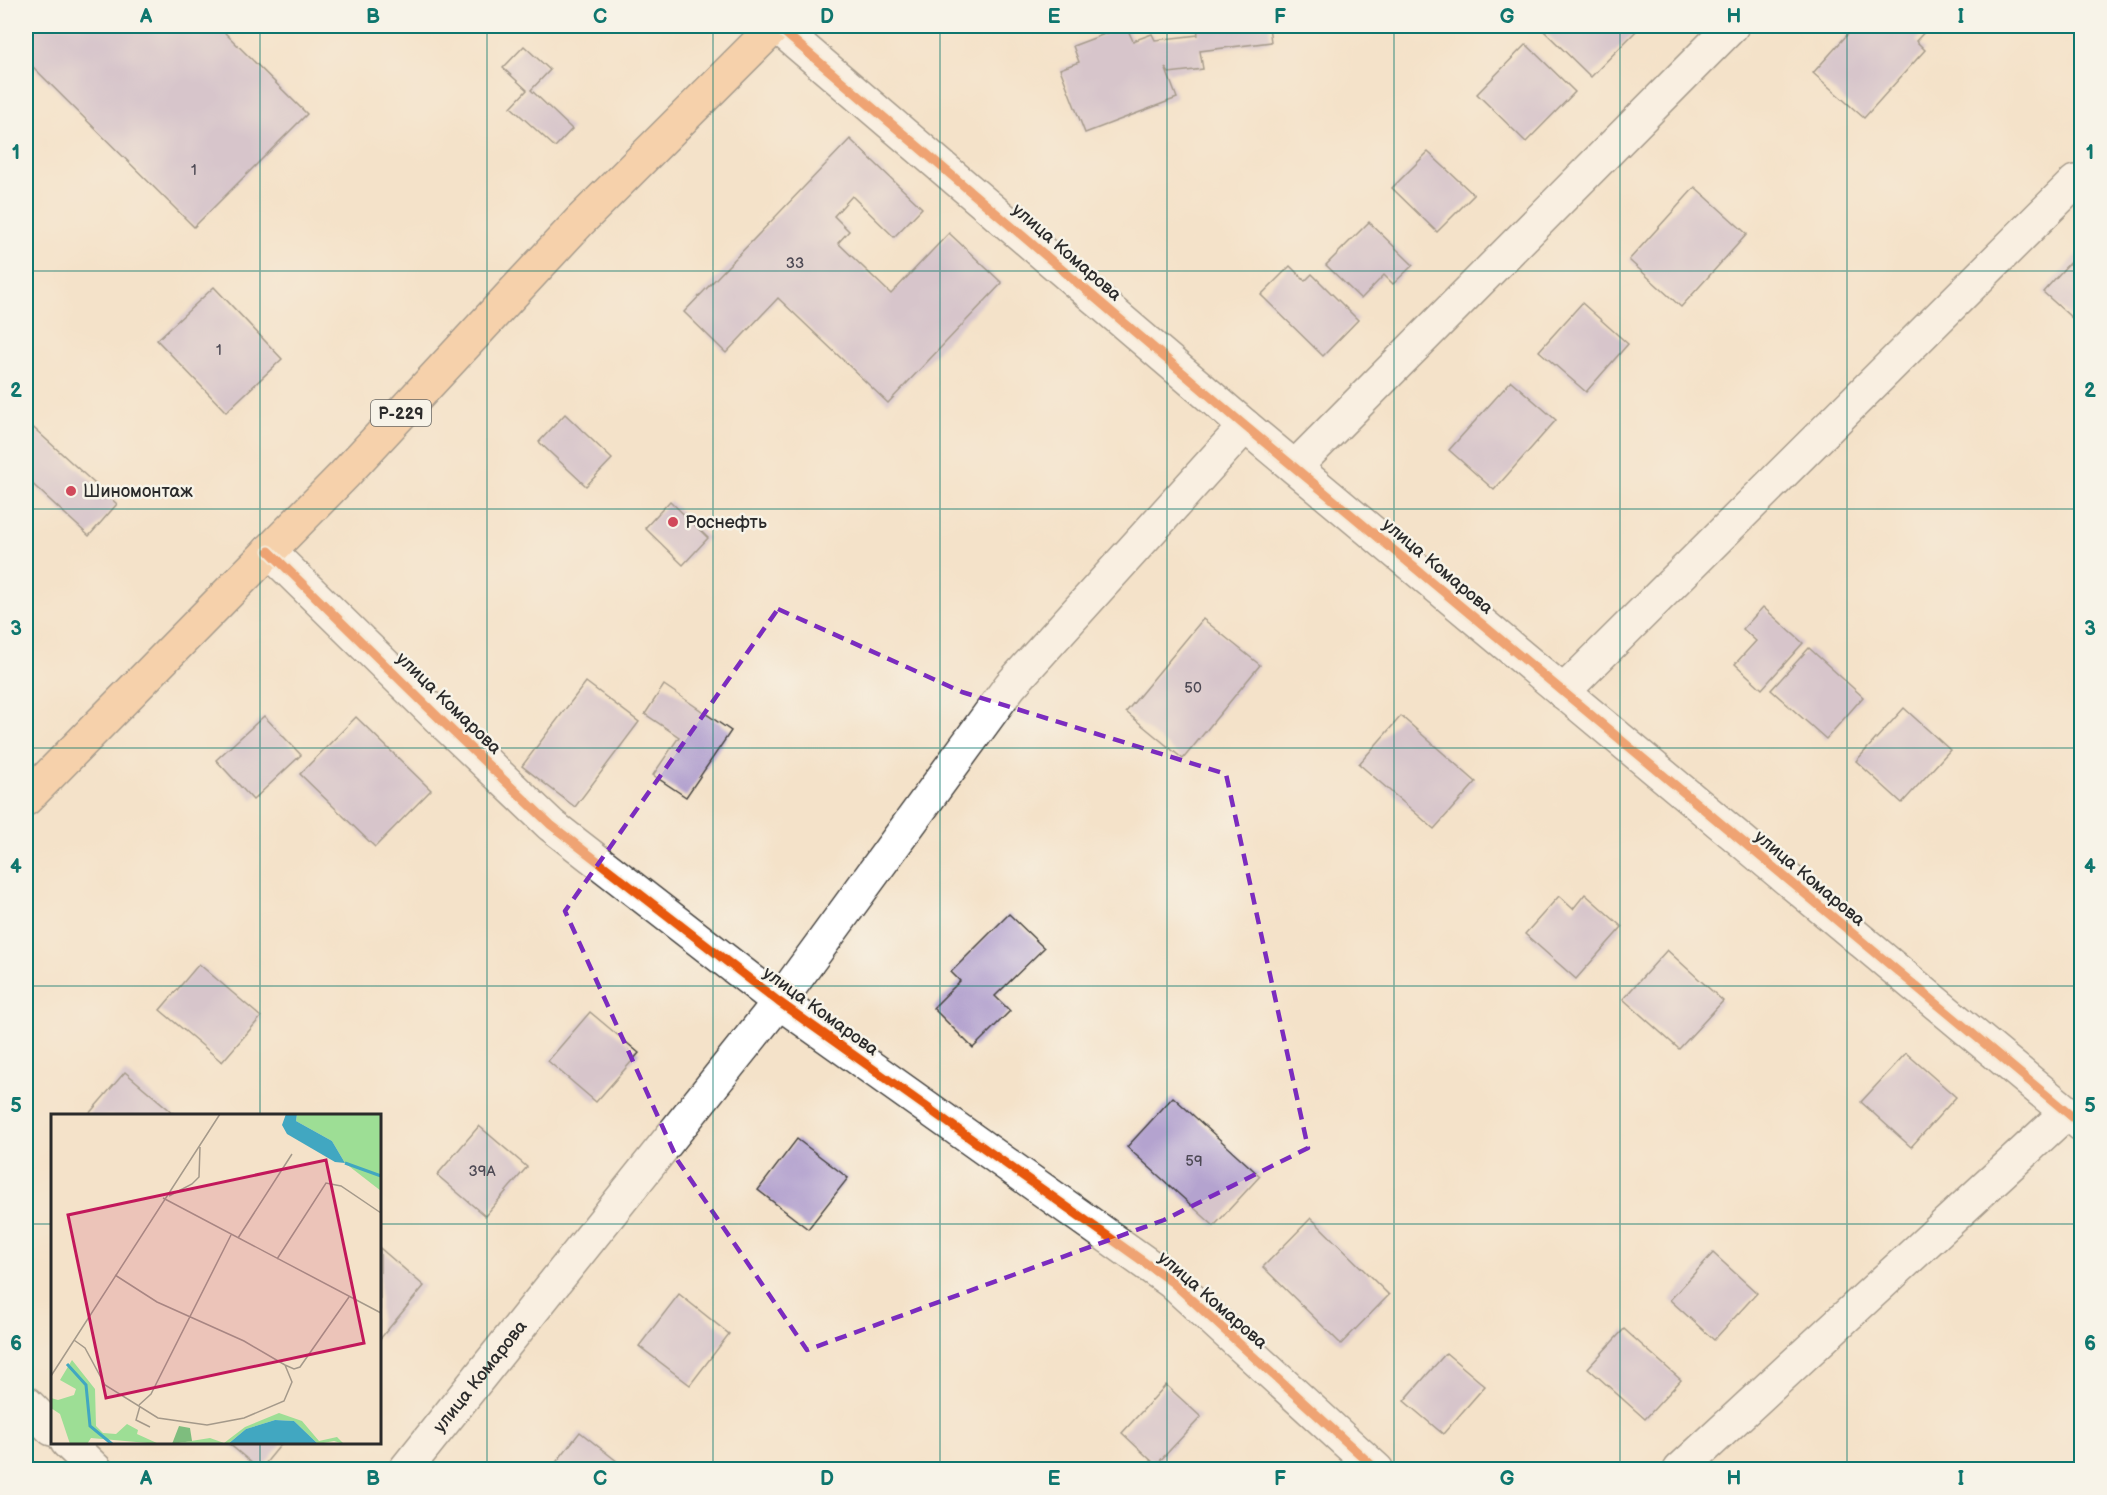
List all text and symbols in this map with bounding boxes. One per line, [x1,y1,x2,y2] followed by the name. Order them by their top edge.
[139,5,153,29] text: A
[366,5,380,29] text: B
[593,5,607,29] text: C
[820,5,834,29] text: D
[1048,5,1061,29] text: E
[1274,5,1286,29] text: F
[1500,5,1515,29] text: G
[1727,5,1741,29] text: H
[1958,5,1964,29] text: I
[12,141,20,165] text: 1
[2086,141,2094,165] text: 1
[191,161,197,180] house number: 1
[1008,199,1126,306] street label: улица Комарова
[786,254,804,273] house number: 33
[216,341,222,360] house number: 1
[10,379,22,403] text: 2
[2084,379,2096,403] text: 2
[371,400,431,426] road number: Р-229
[83,481,193,502] place label: Шиномонтаж
[64,484,78,498] marker: Шиномонтаж
[685,512,767,533] place label: Роснефть
[1378,514,1497,619] street label: улица Комарова
[666,515,680,529] marker: Роснефть
[10,617,22,641] text: 3
[2084,617,2096,641] text: 3
[392,648,506,759] street label: улица Комарова
[1184,679,1202,698] house number: 50
[1750,826,1869,931] street label: улица Комарова
[10,855,22,879] text: 4
[2084,855,2096,879] text: 4
[759,962,883,1061] street label: улица Комарова
[10,1094,22,1118] text: 5
[2084,1094,2096,1118] text: 5
[51,1114,381,1444] inset map
[1185,1152,1203,1171] house number: 59
[469,1162,496,1181] house number: 39А
[1154,1247,1272,1354] street label: улица Комарова
[429,1316,532,1437] street label: улица Комарова
[10,1332,22,1356] text: 6
[2084,1332,2096,1356] text: 6
[139,1467,153,1491] text: A
[366,1467,380,1491] text: B
[593,1467,607,1491] text: C
[820,1467,834,1491] text: D
[1048,1467,1061,1491] text: E
[1274,1467,1286,1491] text: F
[1500,1467,1515,1491] text: G
[1727,1467,1741,1491] text: H
[1958,1467,1964,1491] text: I

